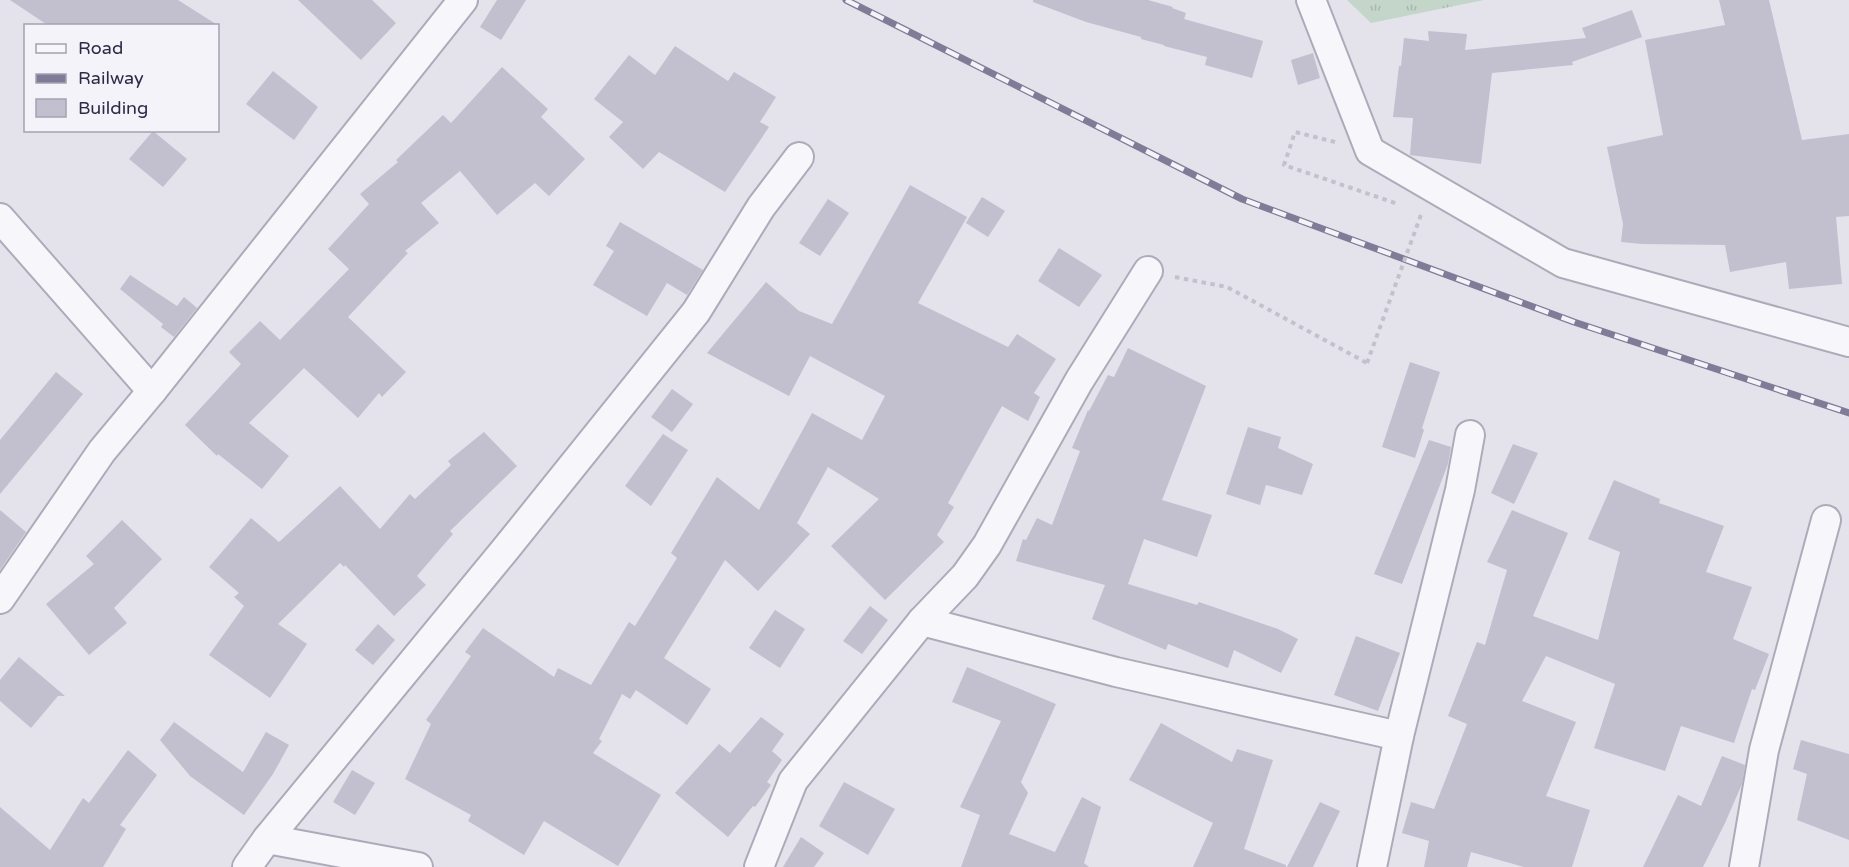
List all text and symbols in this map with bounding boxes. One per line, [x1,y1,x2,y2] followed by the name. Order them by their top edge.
[24,24,219,132] legend
[78,37,123,59] text: Road
[78,67,144,89] text: Railway
[78,97,148,119] text: Building

